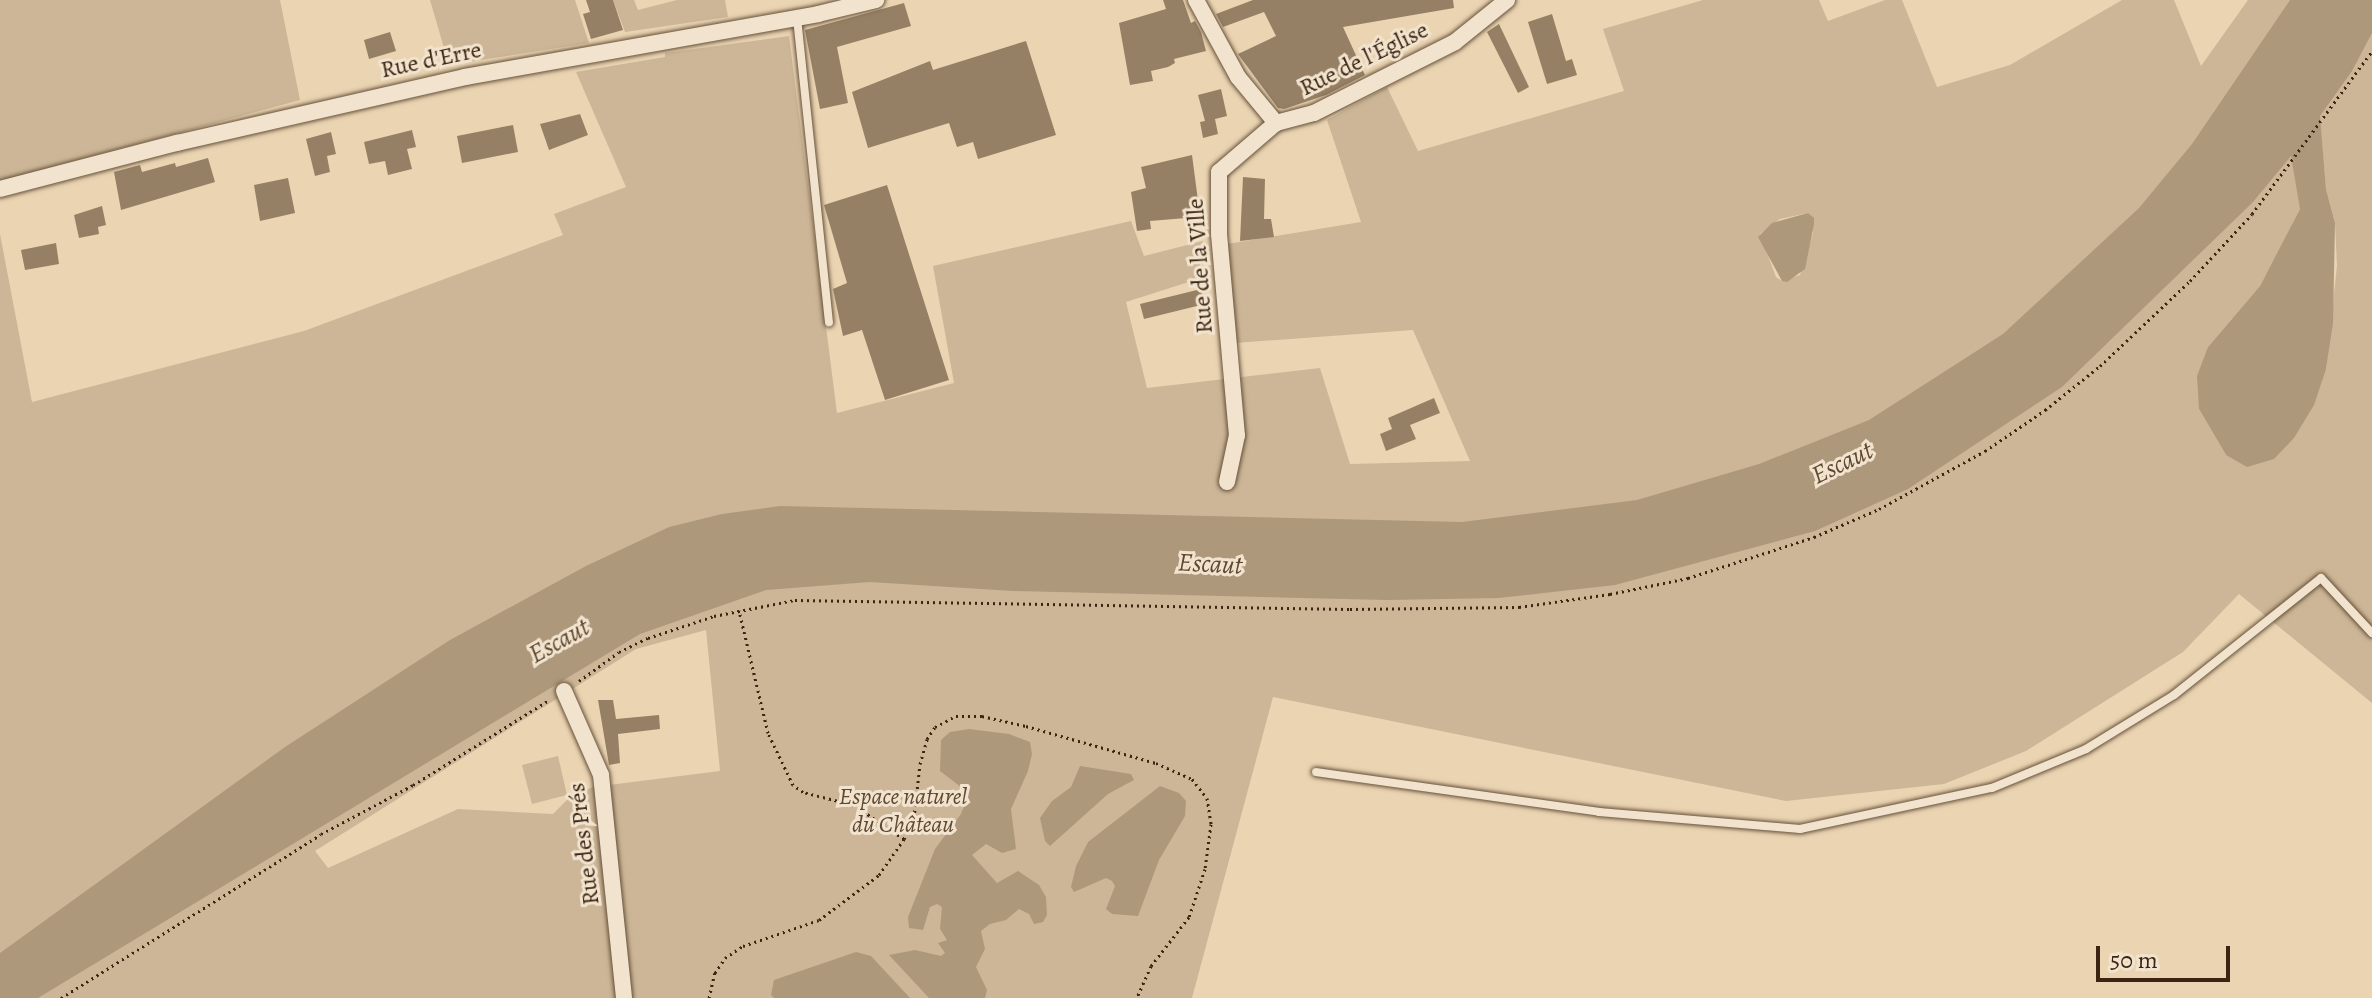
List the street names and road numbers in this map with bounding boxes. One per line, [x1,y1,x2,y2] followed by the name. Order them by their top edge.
[1295,16,1433,102] street label: Rue de l'Église
[378,35,484,85] street label: Rue d'Erre
[1181,197,1219,335] street label: Rue de la Ville
[562,781,606,907] street label: Rue des Prés

